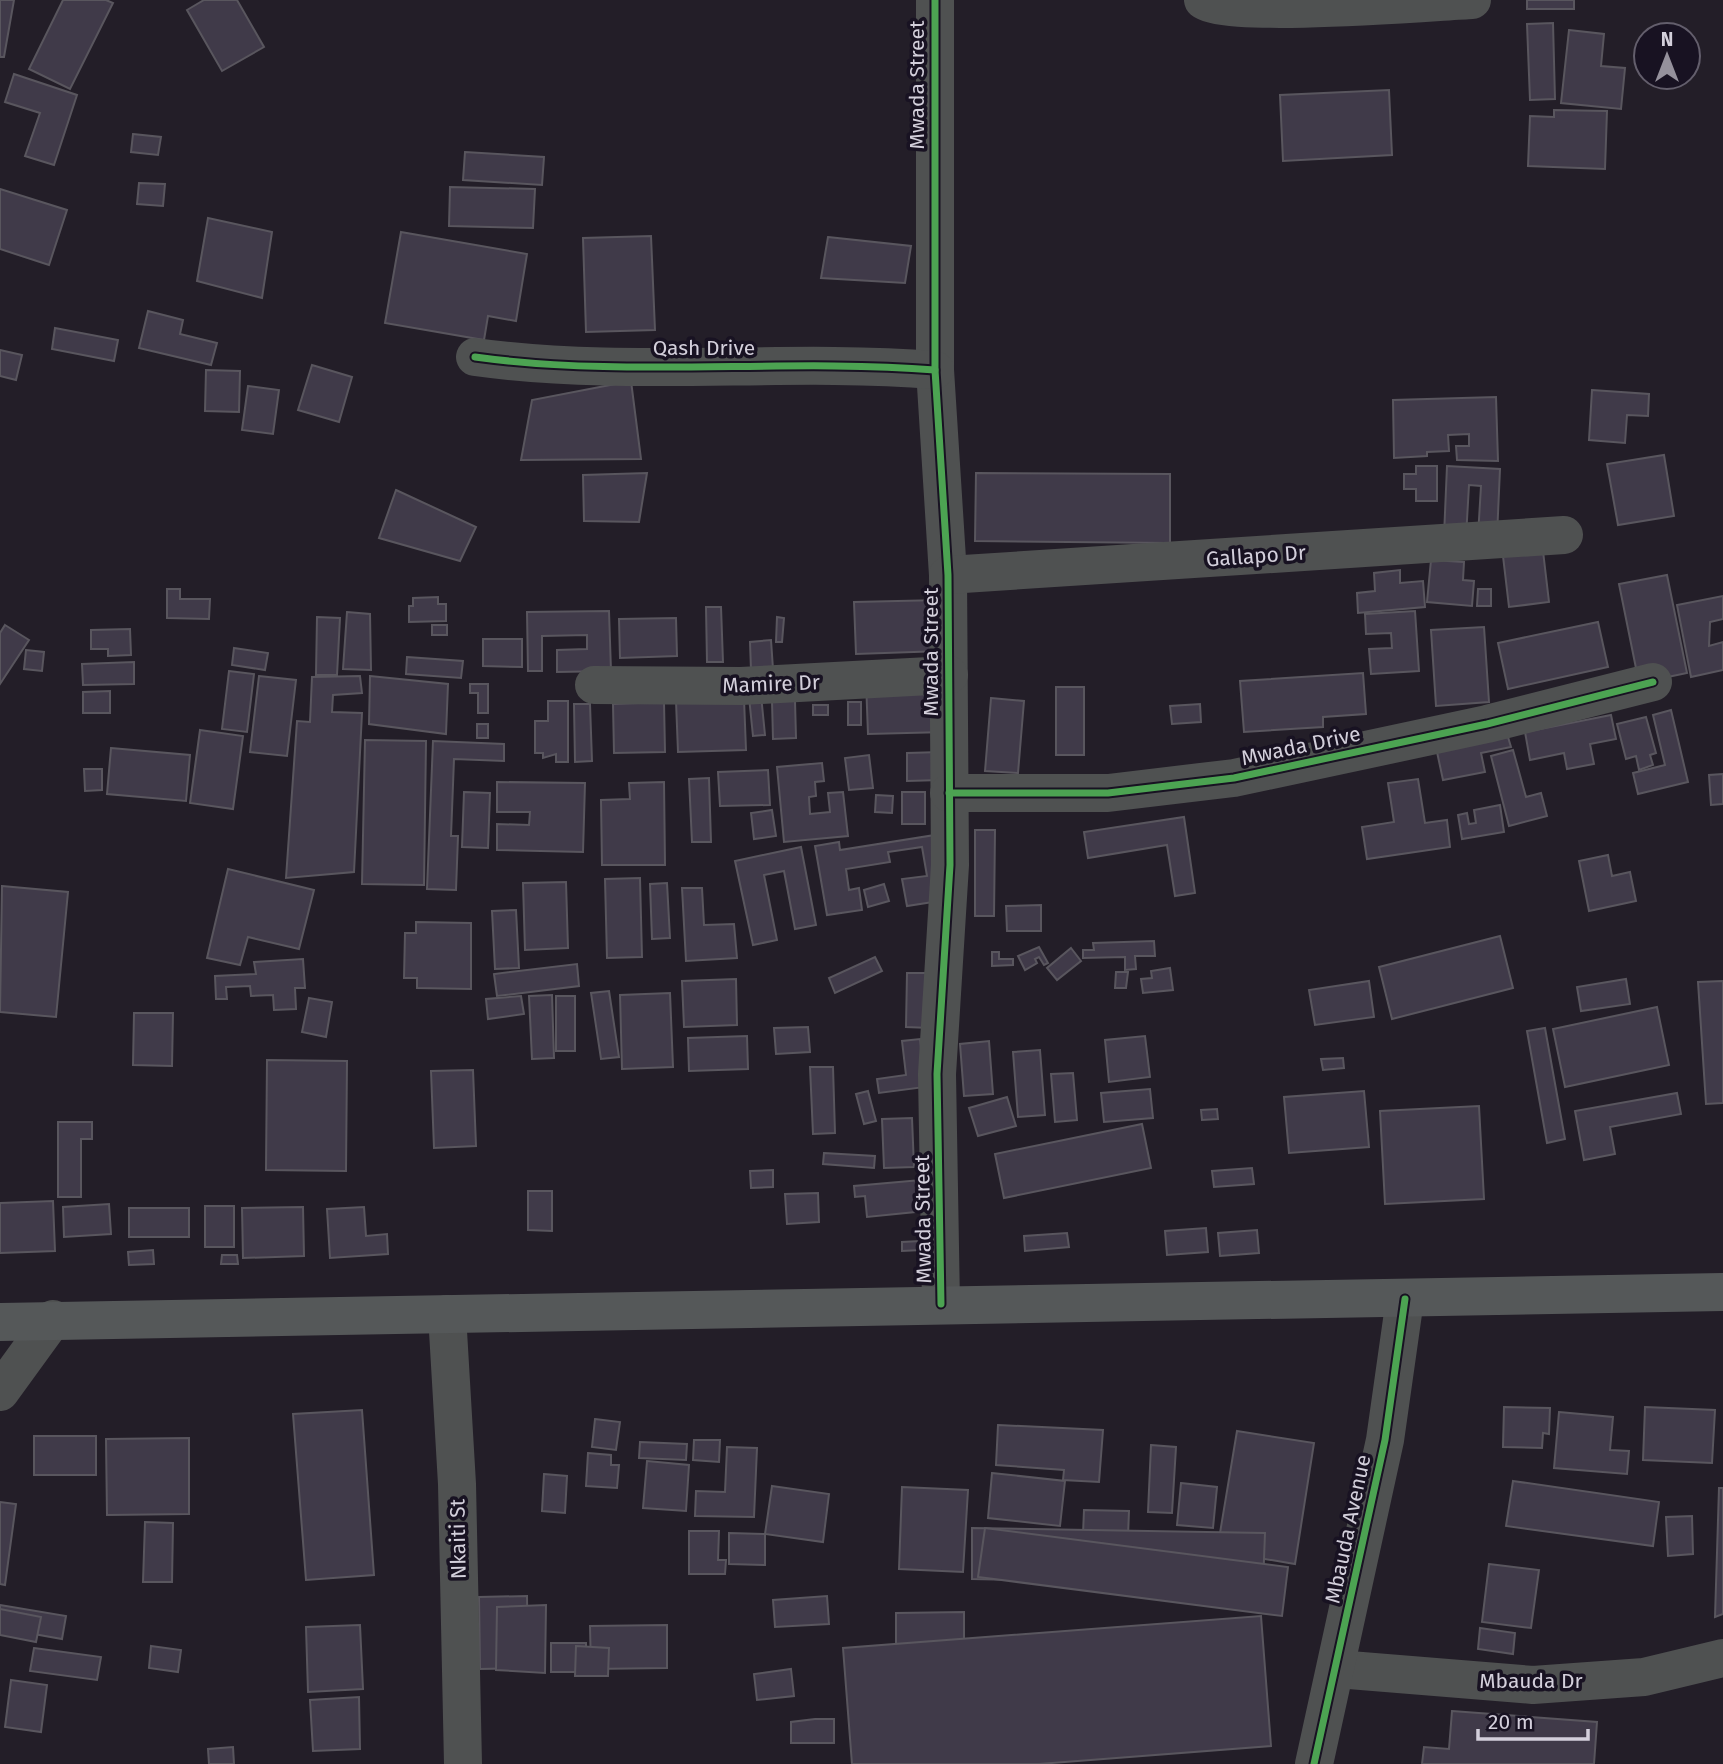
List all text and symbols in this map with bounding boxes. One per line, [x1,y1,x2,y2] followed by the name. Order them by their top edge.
[904,20,930,150] street label: Mwada Street
[1632,21,1702,91] north arrow
[1661,28,1673,51] text: N
[653,335,755,361] street label: Qash Drive
[1205,540,1307,572] street label: Gallapo Dr
[918,587,944,717] street label: Mwada Street
[722,669,820,699] street label: Mamire Dr
[1239,721,1363,771] street label: Mwada Drive
[909,1154,937,1284] street label: Mwada Street
[1320,1452,1376,1606] street label: Mbauda Avenue
[444,1498,472,1579] street label: Nkaiti St
[1479,1668,1583,1694] street label: Mbauda Dr
[1478,1698,1588,1742] scale bar
[1488,1709,1534,1735] text: 20 m

